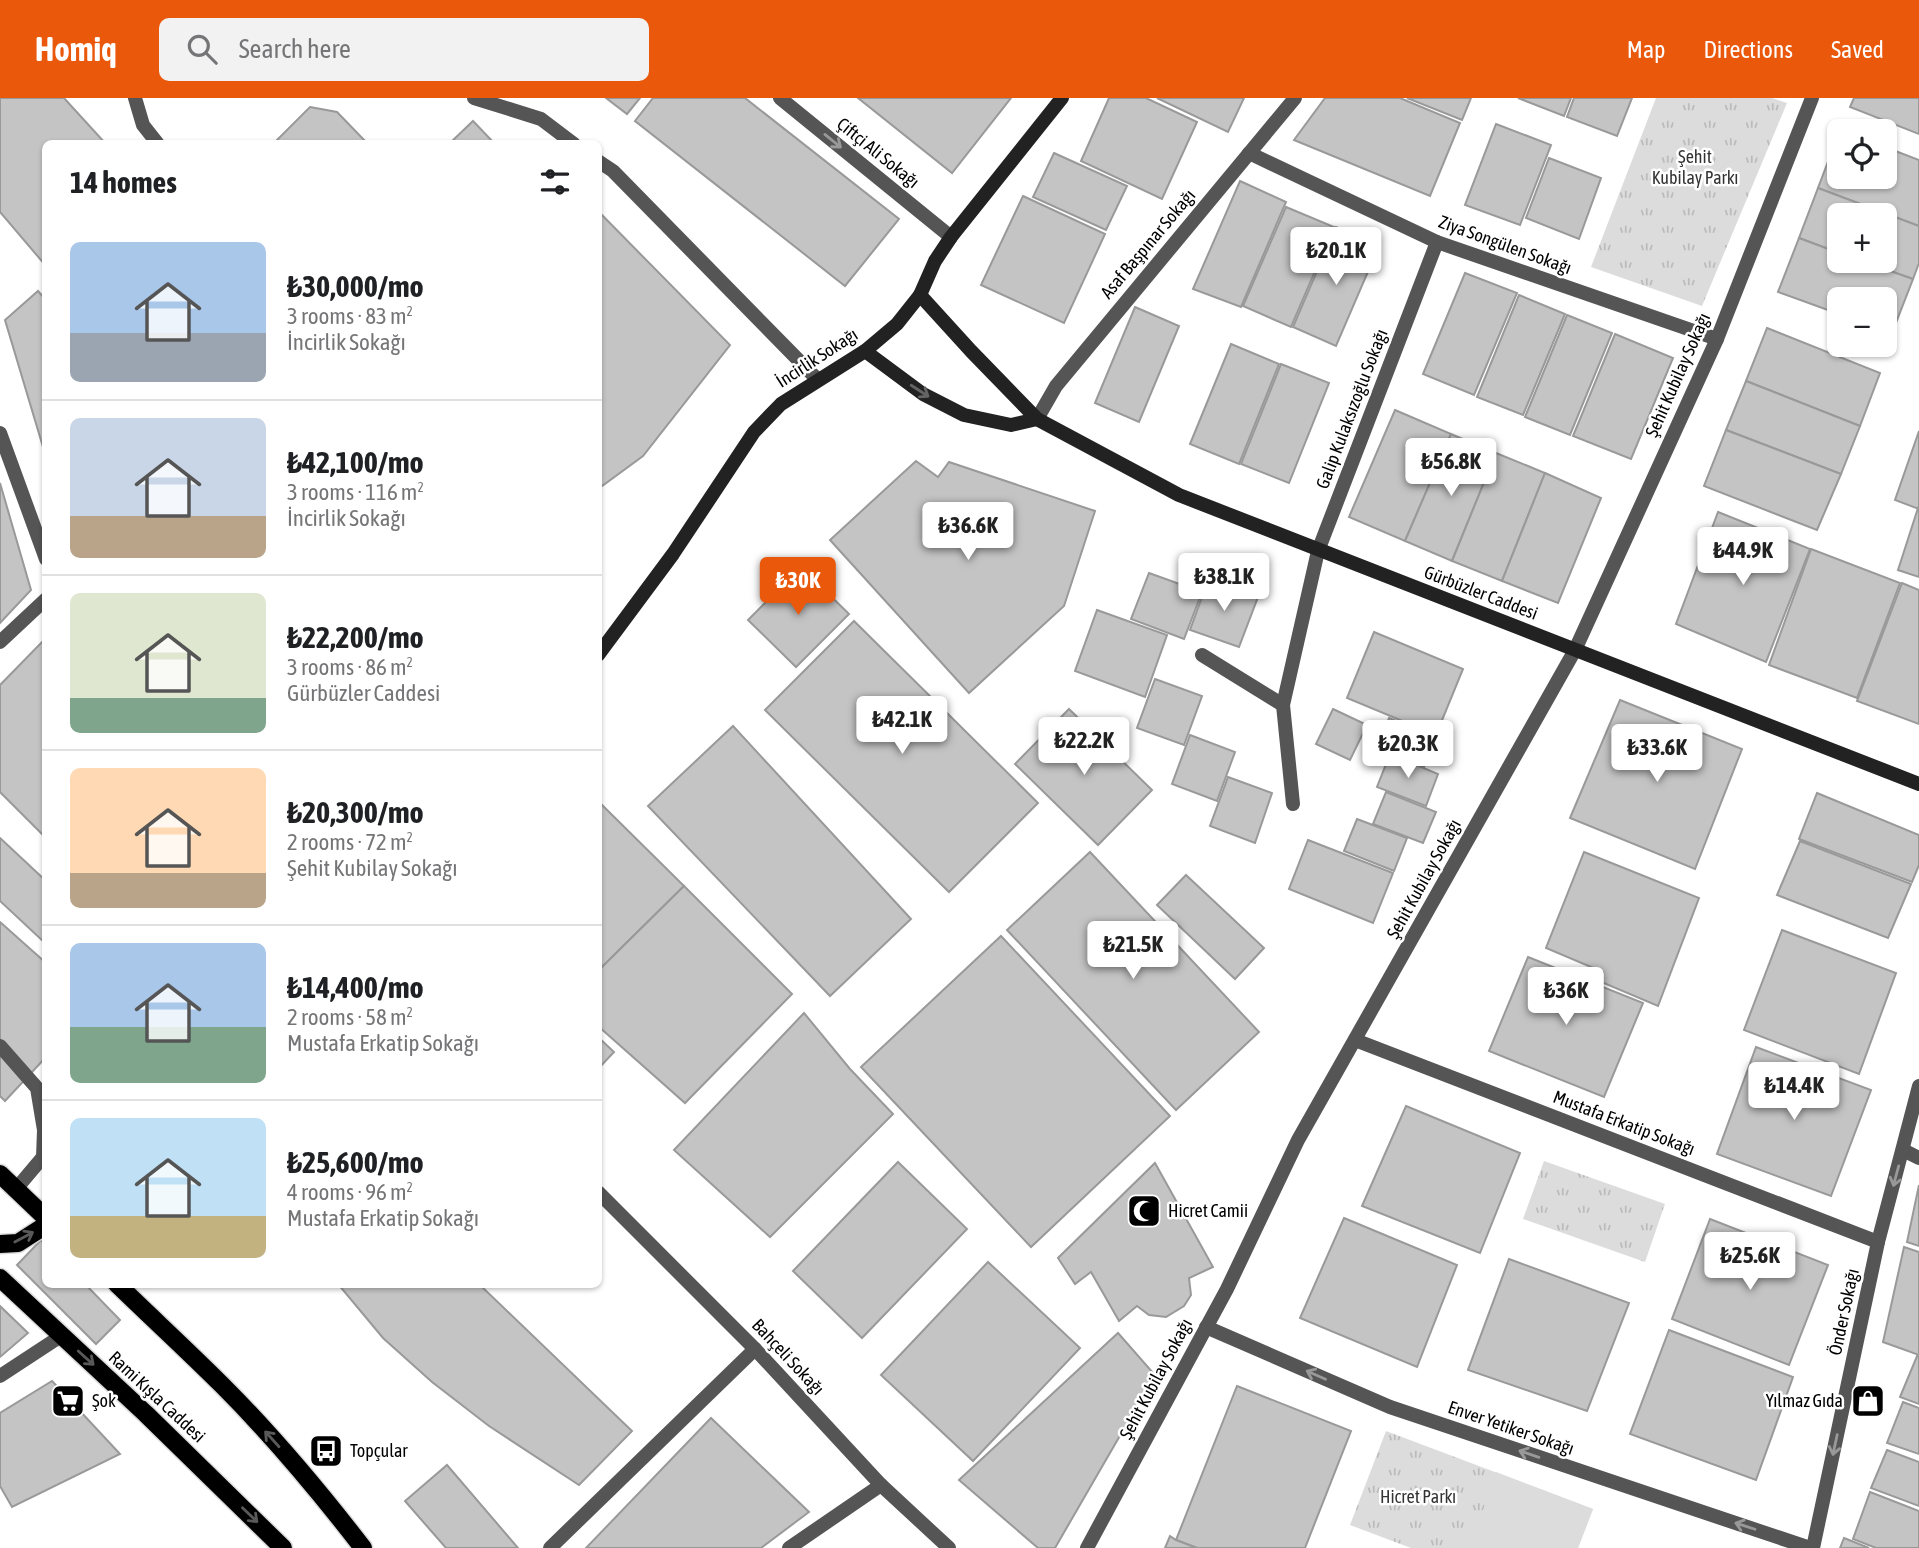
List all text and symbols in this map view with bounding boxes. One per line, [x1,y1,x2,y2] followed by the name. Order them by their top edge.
[159,18,649,81] search box
[35,30,117,68] text: Homiq
[183,30,221,68] icon: search
[239,34,351,64] text: Search here
[1627,36,1665,63] text: Map
[1703,36,1793,63] text: Directions
[1831,36,1884,63] text: Saved
[833,113,924,192] street label: Çiftçi Ali Sokağı
[1827,119,1897,357] map controls
[1827,119,1897,189] button: locate
[824,133,842,149] one-way arrow
[1652,146,1738,188] park label: Şehit Kubilay Parkı
[536,163,574,201] icon: filters
[70,165,177,199] text: 14 homes
[1096,185,1199,303] street label: Asaf Başpınar Sokağı
[1827,203,1897,273] button: +
[1436,211,1574,278] street label: Ziya Songülen Sokağı
[1279,228,1393,287] pin: ₺20.1K
[1306,237,1366,263] text: ₺20.1K
[287,269,424,303] text: ₺30,000/mo
[126,270,210,354] icon: home
[1827,287,1897,357] button: −
[287,303,413,329] text: 3 rooms · 83 m²
[1641,310,1714,440] street label: Şehit Kubilay Sokağı
[772,323,861,392] street label: İncirlik Sokağı
[1311,326,1392,492] street label: Galip Kulaksızoğlu Sokağı
[287,329,406,355] text: İncirlik Sokağı
[910,384,929,398] one-way arrow
[1394,438,1508,498] pin: ₺56.8K
[287,445,424,479] text: ₺42,100/mo
[126,446,210,530] icon: home
[1421,448,1481,474] text: ₺56.8K
[287,479,424,505] text: 3 rooms · 116 m²
[911,503,1025,562] pin: ₺36.6K
[287,505,406,531] text: İncirlik Sokağı
[938,512,998,538] text: ₺36.6K
[1686,528,1800,587] pin: ₺44.9K
[1713,537,1773,563] text: ₺44.9K
[1167,554,1281,613] pin: ₺38.1K
[757,558,839,617] pin: ₺30K
[1421,561,1541,624] street label: Gürbüzler Caddesi
[1194,563,1254,589] text: ₺38.1K
[776,567,820,593] text: ₺30K
[287,620,424,654] text: ₺22,200/mo
[126,621,210,705] icon: home
[287,654,413,680] text: 3 rooms · 86 m²
[287,680,440,706] text: Gürbüzler Caddesi
[845,696,959,756] pin: ₺42.1K
[872,706,932,732] text: ₺42.1K
[1027,718,1141,777] pin: ₺22.2K
[1351,720,1465,780] pin: ₺20.3K
[1600,724,1714,784] pin: ₺33.6K
[1054,727,1114,753] text: ₺22.2K
[1378,730,1438,756] text: ₺20.3K
[1627,734,1687,760] text: ₺33.6K
[287,795,424,829] text: ₺20,300/mo
[126,796,210,880] icon: home
[1382,815,1465,942] street label: Şehit Kubilay Sokağı
[287,829,413,855] text: 2 rooms · 72 m²
[287,855,458,881] text: Şehit Kubilay Sokağı
[1076,922,1190,981] pin: ₺21.5K
[1103,931,1163,957] text: ₺21.5K
[1525,968,1607,1027] pin: ₺36K
[287,970,424,1004] text: ₺14,400/mo
[126,971,210,1055] icon: home
[1544,977,1588,1003] text: ₺36K
[287,1004,413,1030] text: 2 rooms · 58 m²
[287,1030,479,1056] text: Mustafa Erkatip Sokağı
[1737,1062,1851,1122] pin: ₺14.4K
[1764,1072,1824,1098] text: ₺14.4K
[1550,1086,1698,1159] street label: Mustafa Erkatip Sokağı
[287,1145,424,1179] text: ₺25,600/mo
[126,1146,210,1230] icon: home
[1889,1164,1902,1186] one-way arrow
[287,1179,413,1205] text: 4 rooms · 96 m²
[1125,1192,1163,1230] mosque icon: Hicret Camii
[1168,1200,1248,1221] place label: Hicret Camii
[287,1205,479,1231] text: Mustafa Erkatip Sokağı
[13,1230,33,1244] one-way arrow
[1693,1232,1807,1292] pin: ₺25.6K
[1720,1242,1780,1268] text: ₺25.6K
[1824,1267,1863,1357] street label: Önder Sokağı
[748,1314,829,1399] street label: Bahçeli Sokağı
[1115,1315,1196,1443] street label: Şehit Kubilay Sokağı
[105,1347,210,1447] street label: Rami Kışla Caddesi
[76,1350,94,1366] one-way arrow
[1306,1368,1327,1381] one-way arrow
[49,1382,87,1420] supermarket icon: Şok
[1849,1382,1887,1420] shop icon: Yılmaz Gıda
[92,1390,116,1411] place label: Şok
[1766,1390,1843,1411] place label: Yılmaz Gıda
[1445,1396,1577,1459] street label: Enver Yetiker Sokağı
[264,1430,280,1448] one-way arrow
[307,1432,345,1470] bus stop icon: Topçular
[1828,1433,1841,1456] one-way arrow
[350,1440,408,1461] place label: Topçular
[1519,1447,1541,1459] one-way arrow
[1380,1486,1456,1507] park label: Hicret Parkı
[241,1507,258,1524] one-way arrow
[1734,1519,1756,1532] one-way arrow

